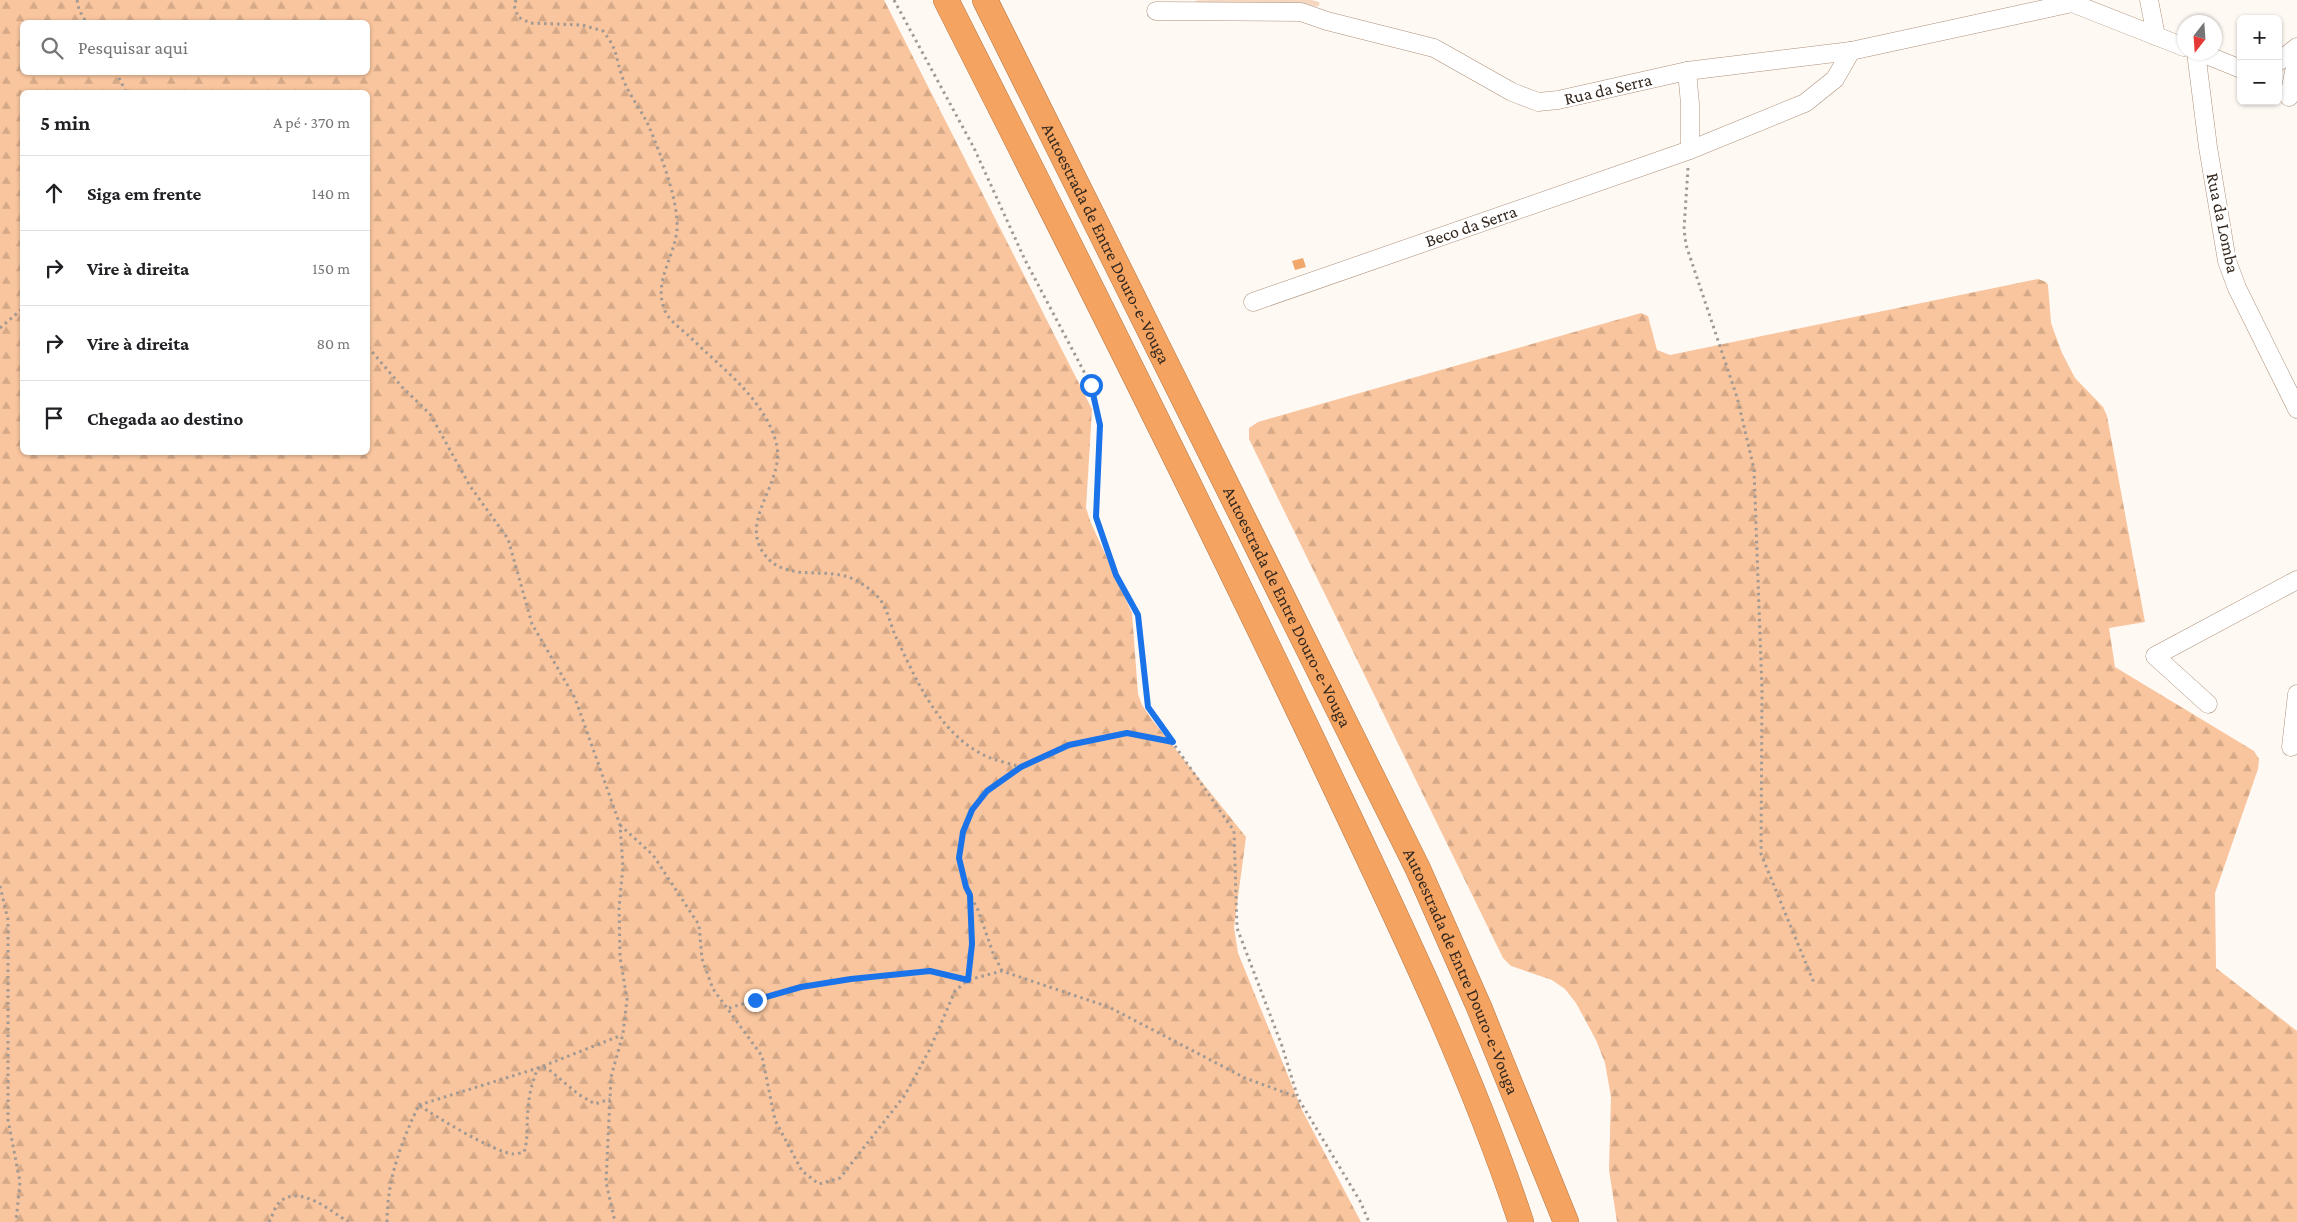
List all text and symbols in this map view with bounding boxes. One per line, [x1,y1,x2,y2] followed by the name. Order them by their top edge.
[2177,15,2222,60] north arrow
[2237,15,2282,105] map controls
[2237,15,2282,60] button: +
[20,20,370,75] search box
[38,34,66,62] icon: search
[78,37,188,58] text: Pesquisar aqui
[2237,60,2282,105] button: −
[1562,69,1654,109] street label: Rua da Serra
[40,111,90,135] text: 5 min
[273,114,350,131] text: A pé · 370 m
[1038,120,1175,367] street label: Autoestrada de Entre Douro-e-Vouga
[2203,171,2243,275] street label: Rua da Lomba
[40,179,68,207] icon: ahead
[87,183,201,204] text: Siga em frente
[312,185,350,202] text: 140 m
[1422,201,1520,251] street label: Beco da Serra
[40,254,68,282] icon: right
[87,258,189,279] text: Vire à direita
[312,260,350,277] text: 150 m
[40,329,68,357] icon: right
[87,333,189,354] text: Vire à direita
[316,335,350,352] text: 80 m
[1080,374,1103,397] route start
[40,404,68,432] icon: arrive
[87,408,243,429] text: Chegada ao destino
[1219,483,1356,730] street label: Autoestrada de Entre Douro-e-Vouga
[1399,845,1523,1097] street label: Autoestrada de Entre Douro-e-Vouga
[744,989,767,1012] route end

